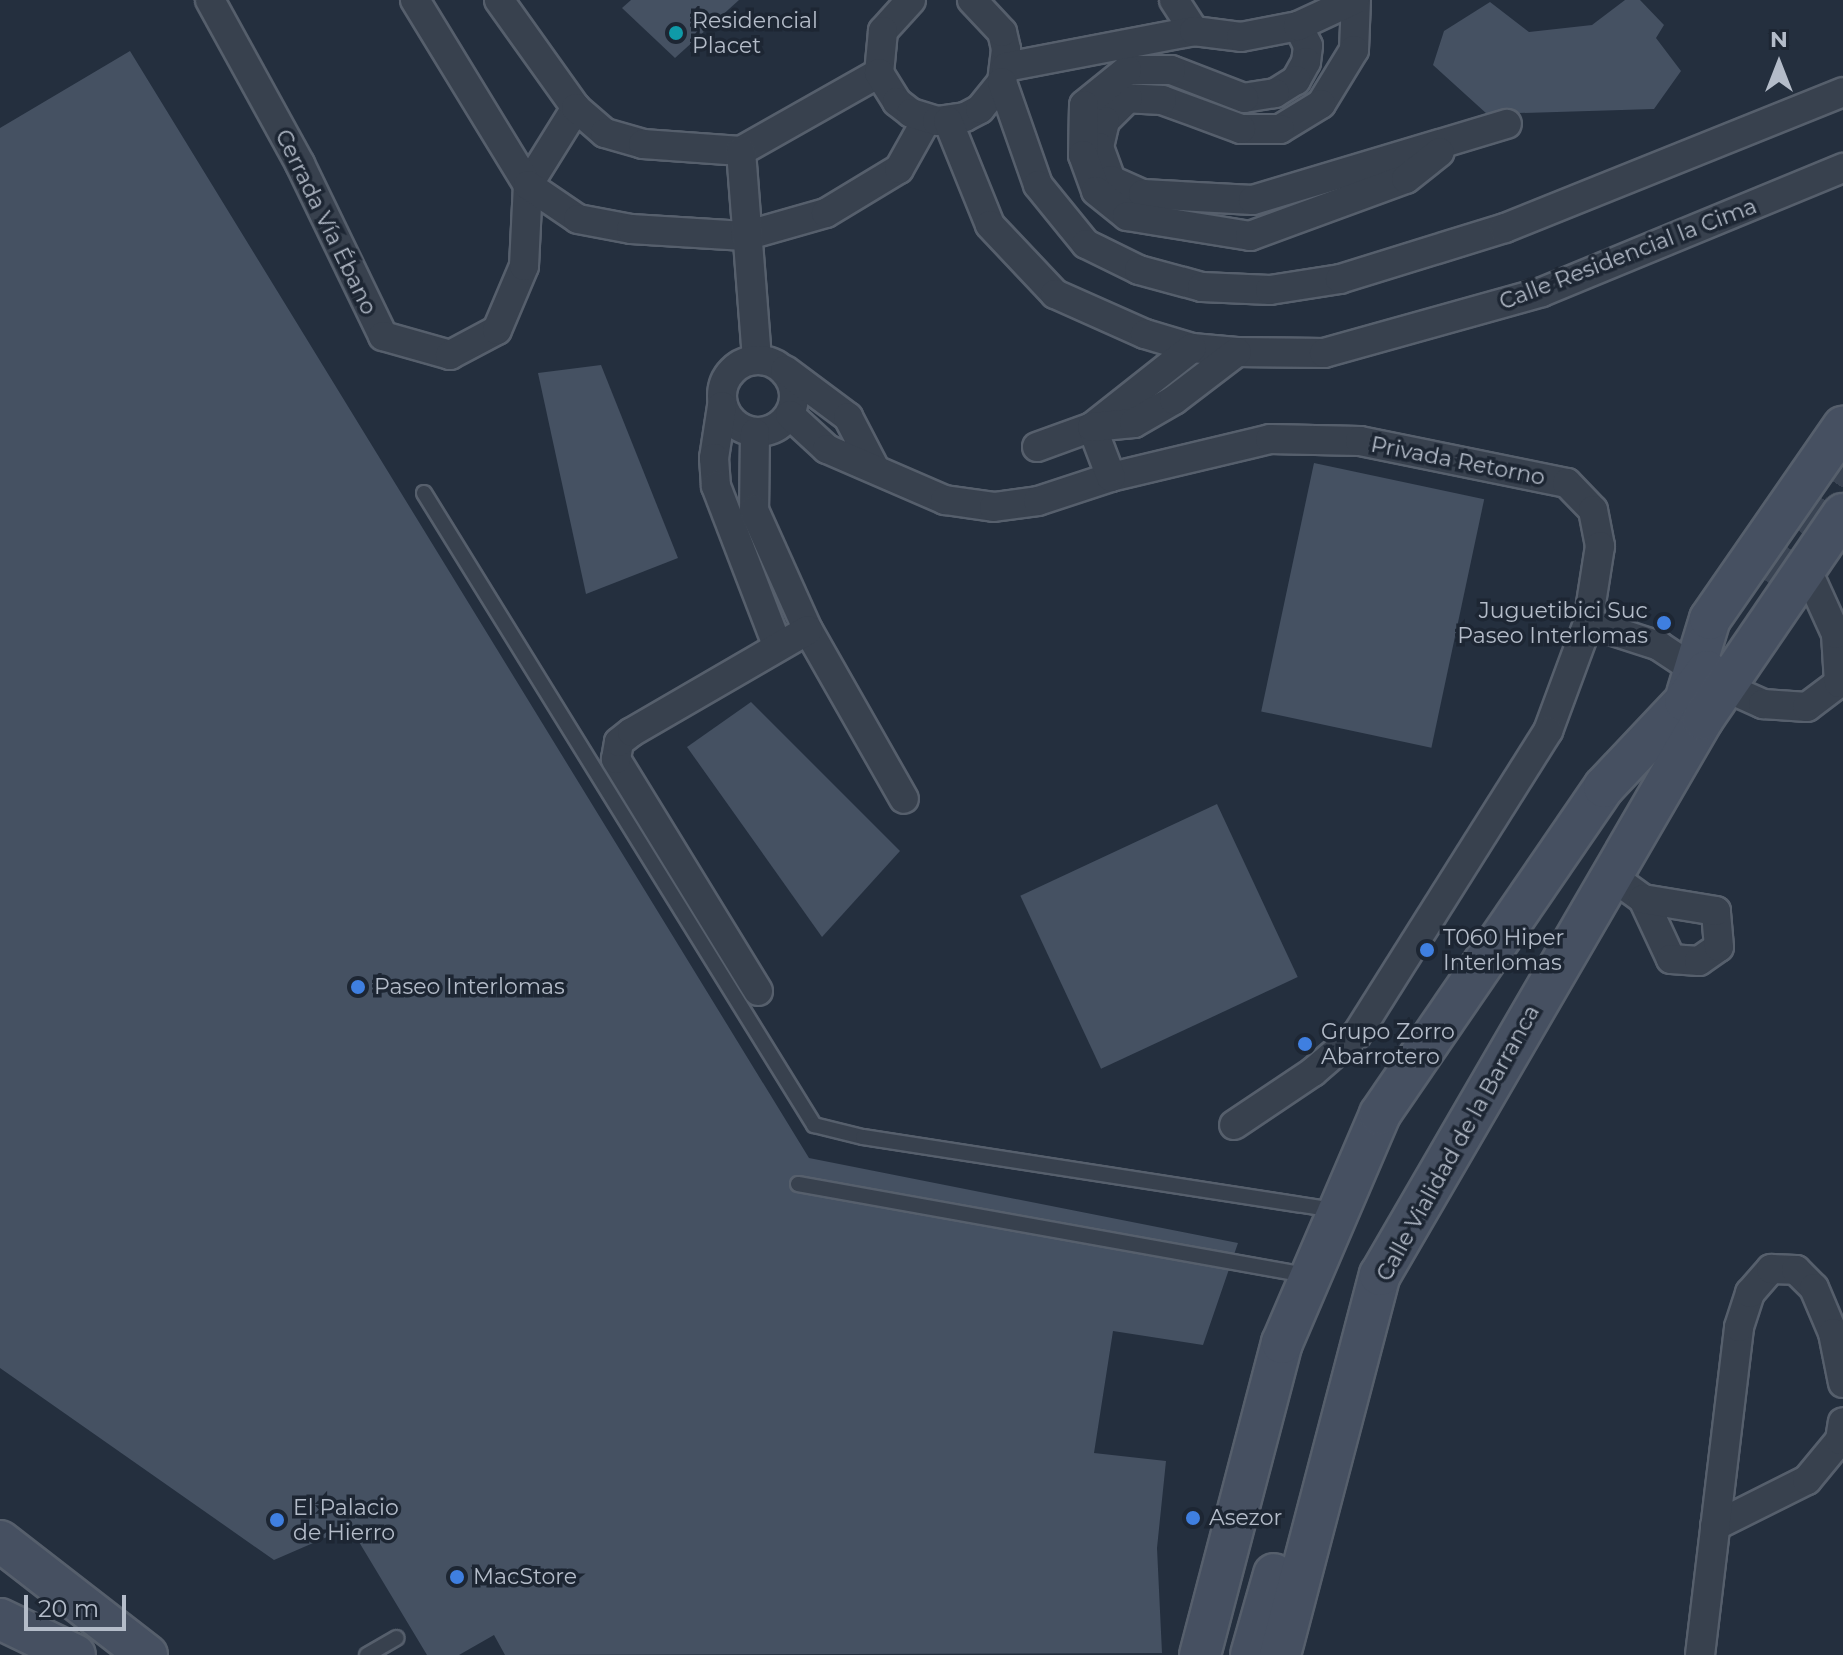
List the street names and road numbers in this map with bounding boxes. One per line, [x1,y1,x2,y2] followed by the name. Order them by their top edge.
[270,125,382,319] street label: Cerrada Vía Ébano
[1496,193,1760,315] street label: Calle Residencial la Cima
[1369,431,1547,491] street label: Privada Retorno
[1371,1000,1545,1286] street label: Calle Vialidad de la Barranca

